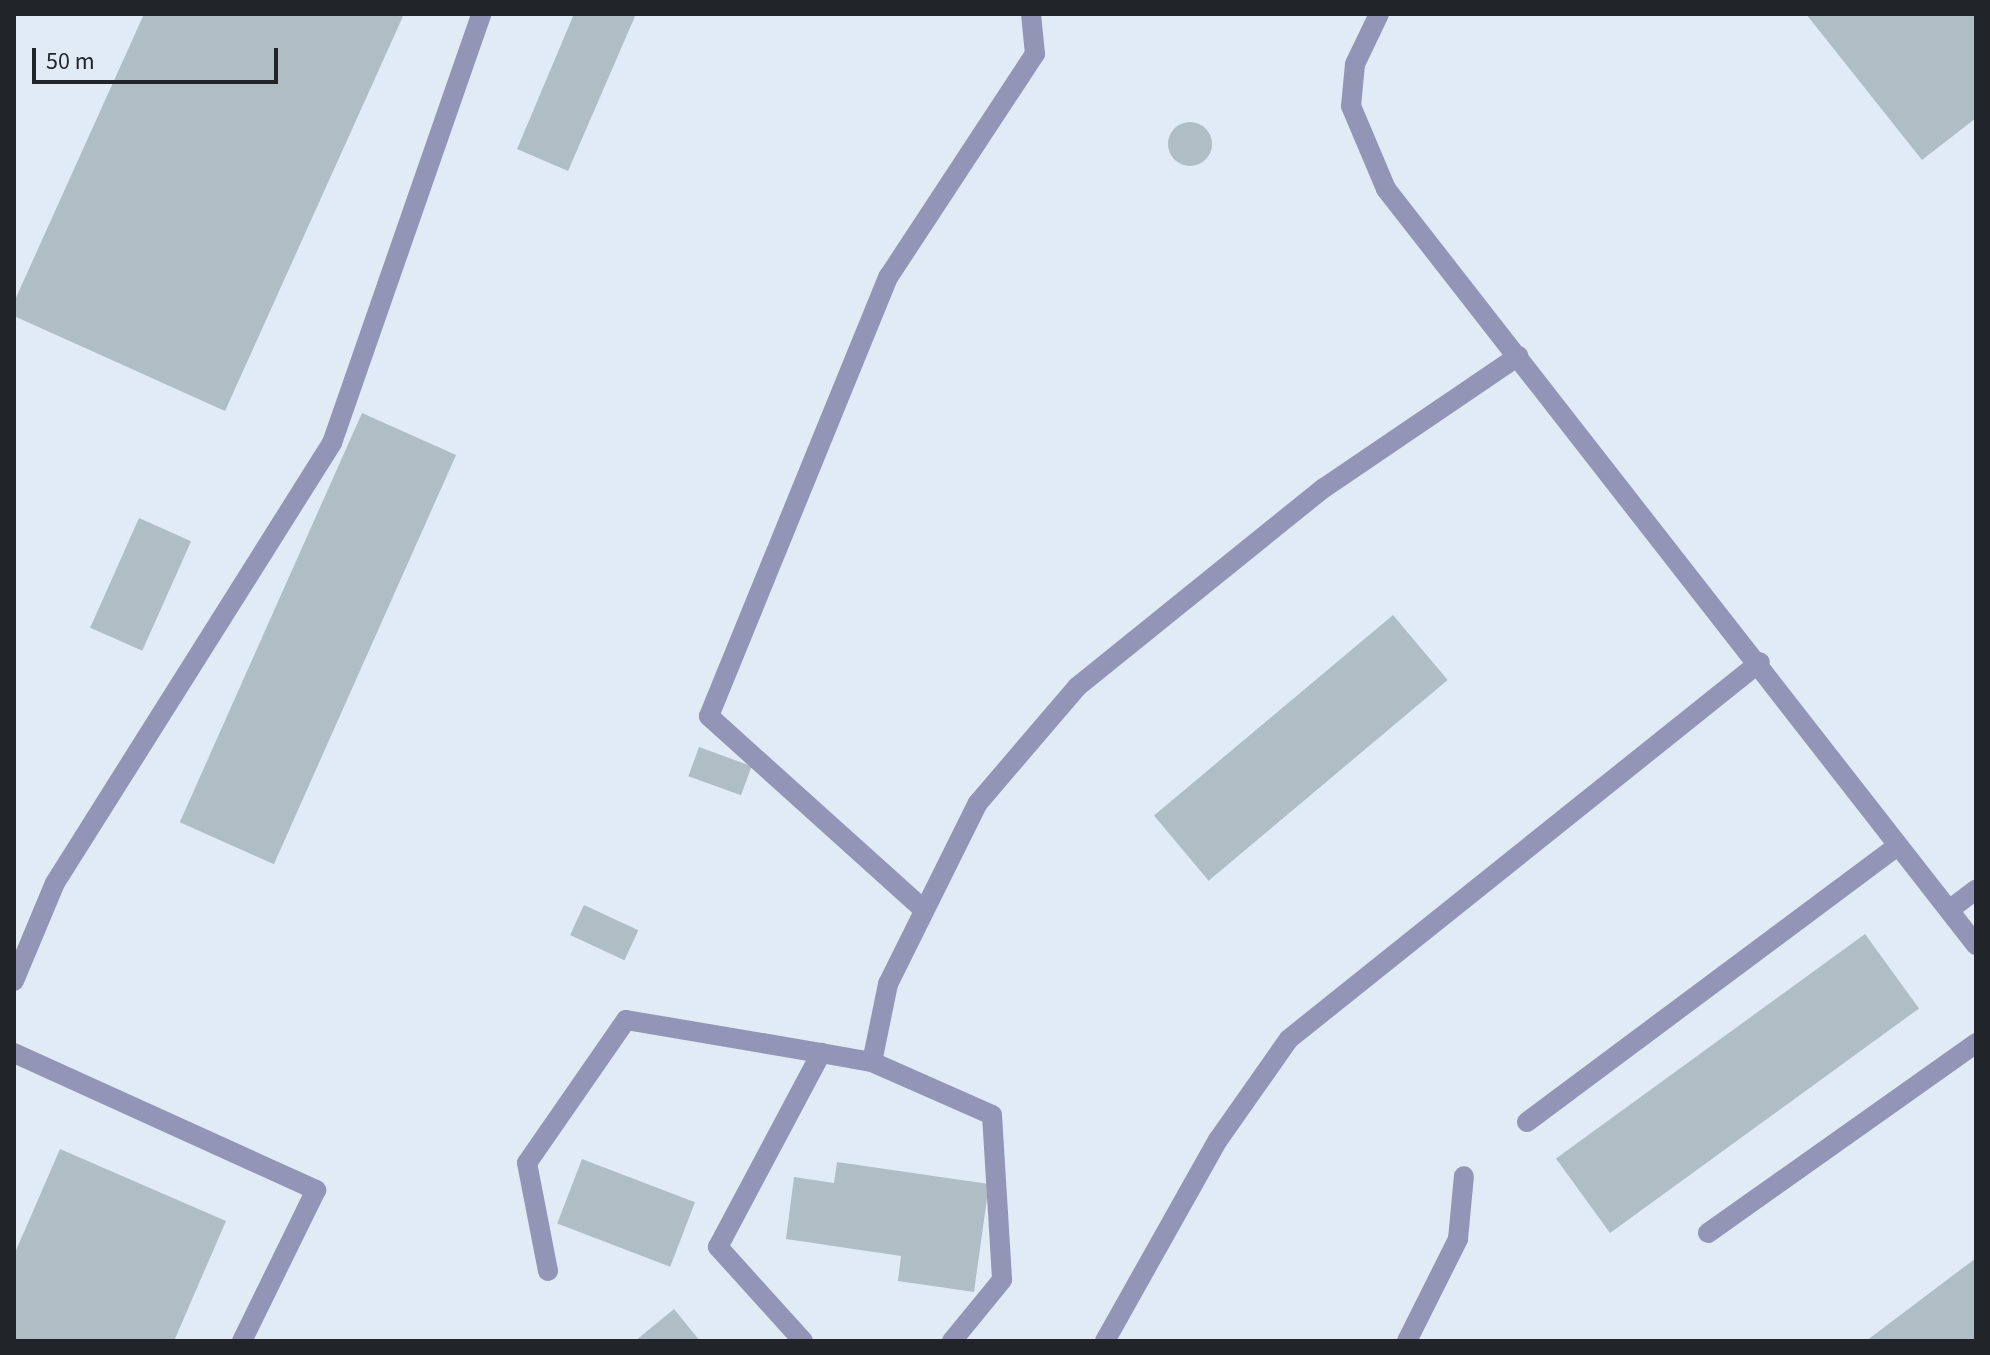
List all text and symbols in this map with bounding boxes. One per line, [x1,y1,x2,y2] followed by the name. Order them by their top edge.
[36,32,282,82] scale bar
[46,44,95,79] text: 50 m

